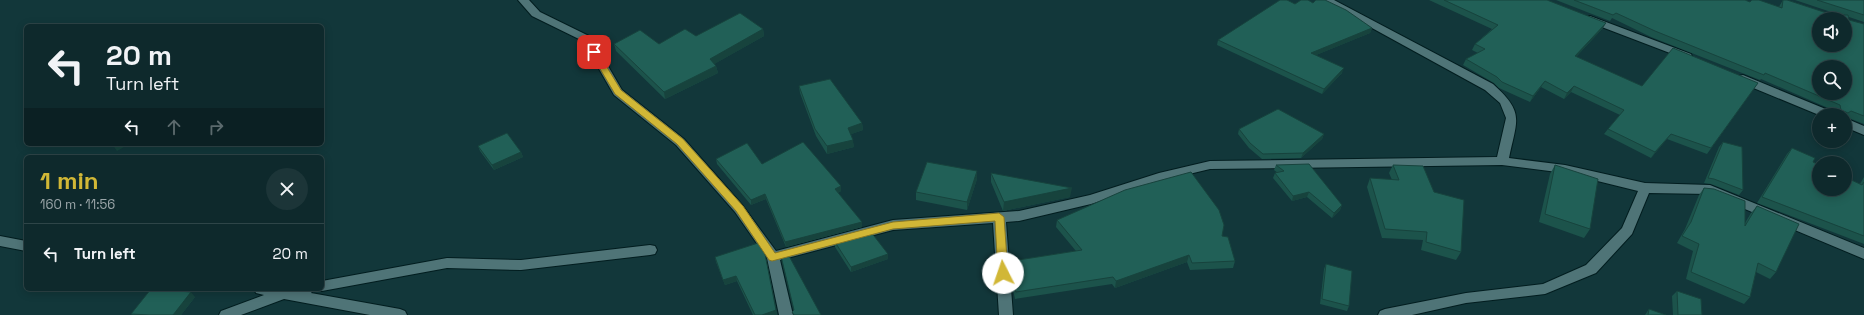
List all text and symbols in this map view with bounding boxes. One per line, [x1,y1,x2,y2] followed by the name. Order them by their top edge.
[1812,12,1852,196] map controls
[1812,12,1852,52] button: sound
[577,35,611,69] pin
[106,37,172,73] text: 20 m
[40,40,92,92] icon: left
[583,41,605,63] icon: arrive
[1812,60,1852,100] button: search
[106,72,179,95] text: Turn left
[1812,108,1852,148] button: +
[121,116,143,138] icon: left
[163,116,185,138] icon: ahead
[205,116,227,138] icon: right
[1812,156,1852,196] button: −
[40,165,99,196] text: 1 min
[266,168,308,210] button: close
[40,196,115,213] text: 160 m · 11:56
[40,243,62,265] icon: left
[74,244,136,263] text: Turn left
[273,244,308,263] text: 20 m
[982,252,1024,294] position arrow

